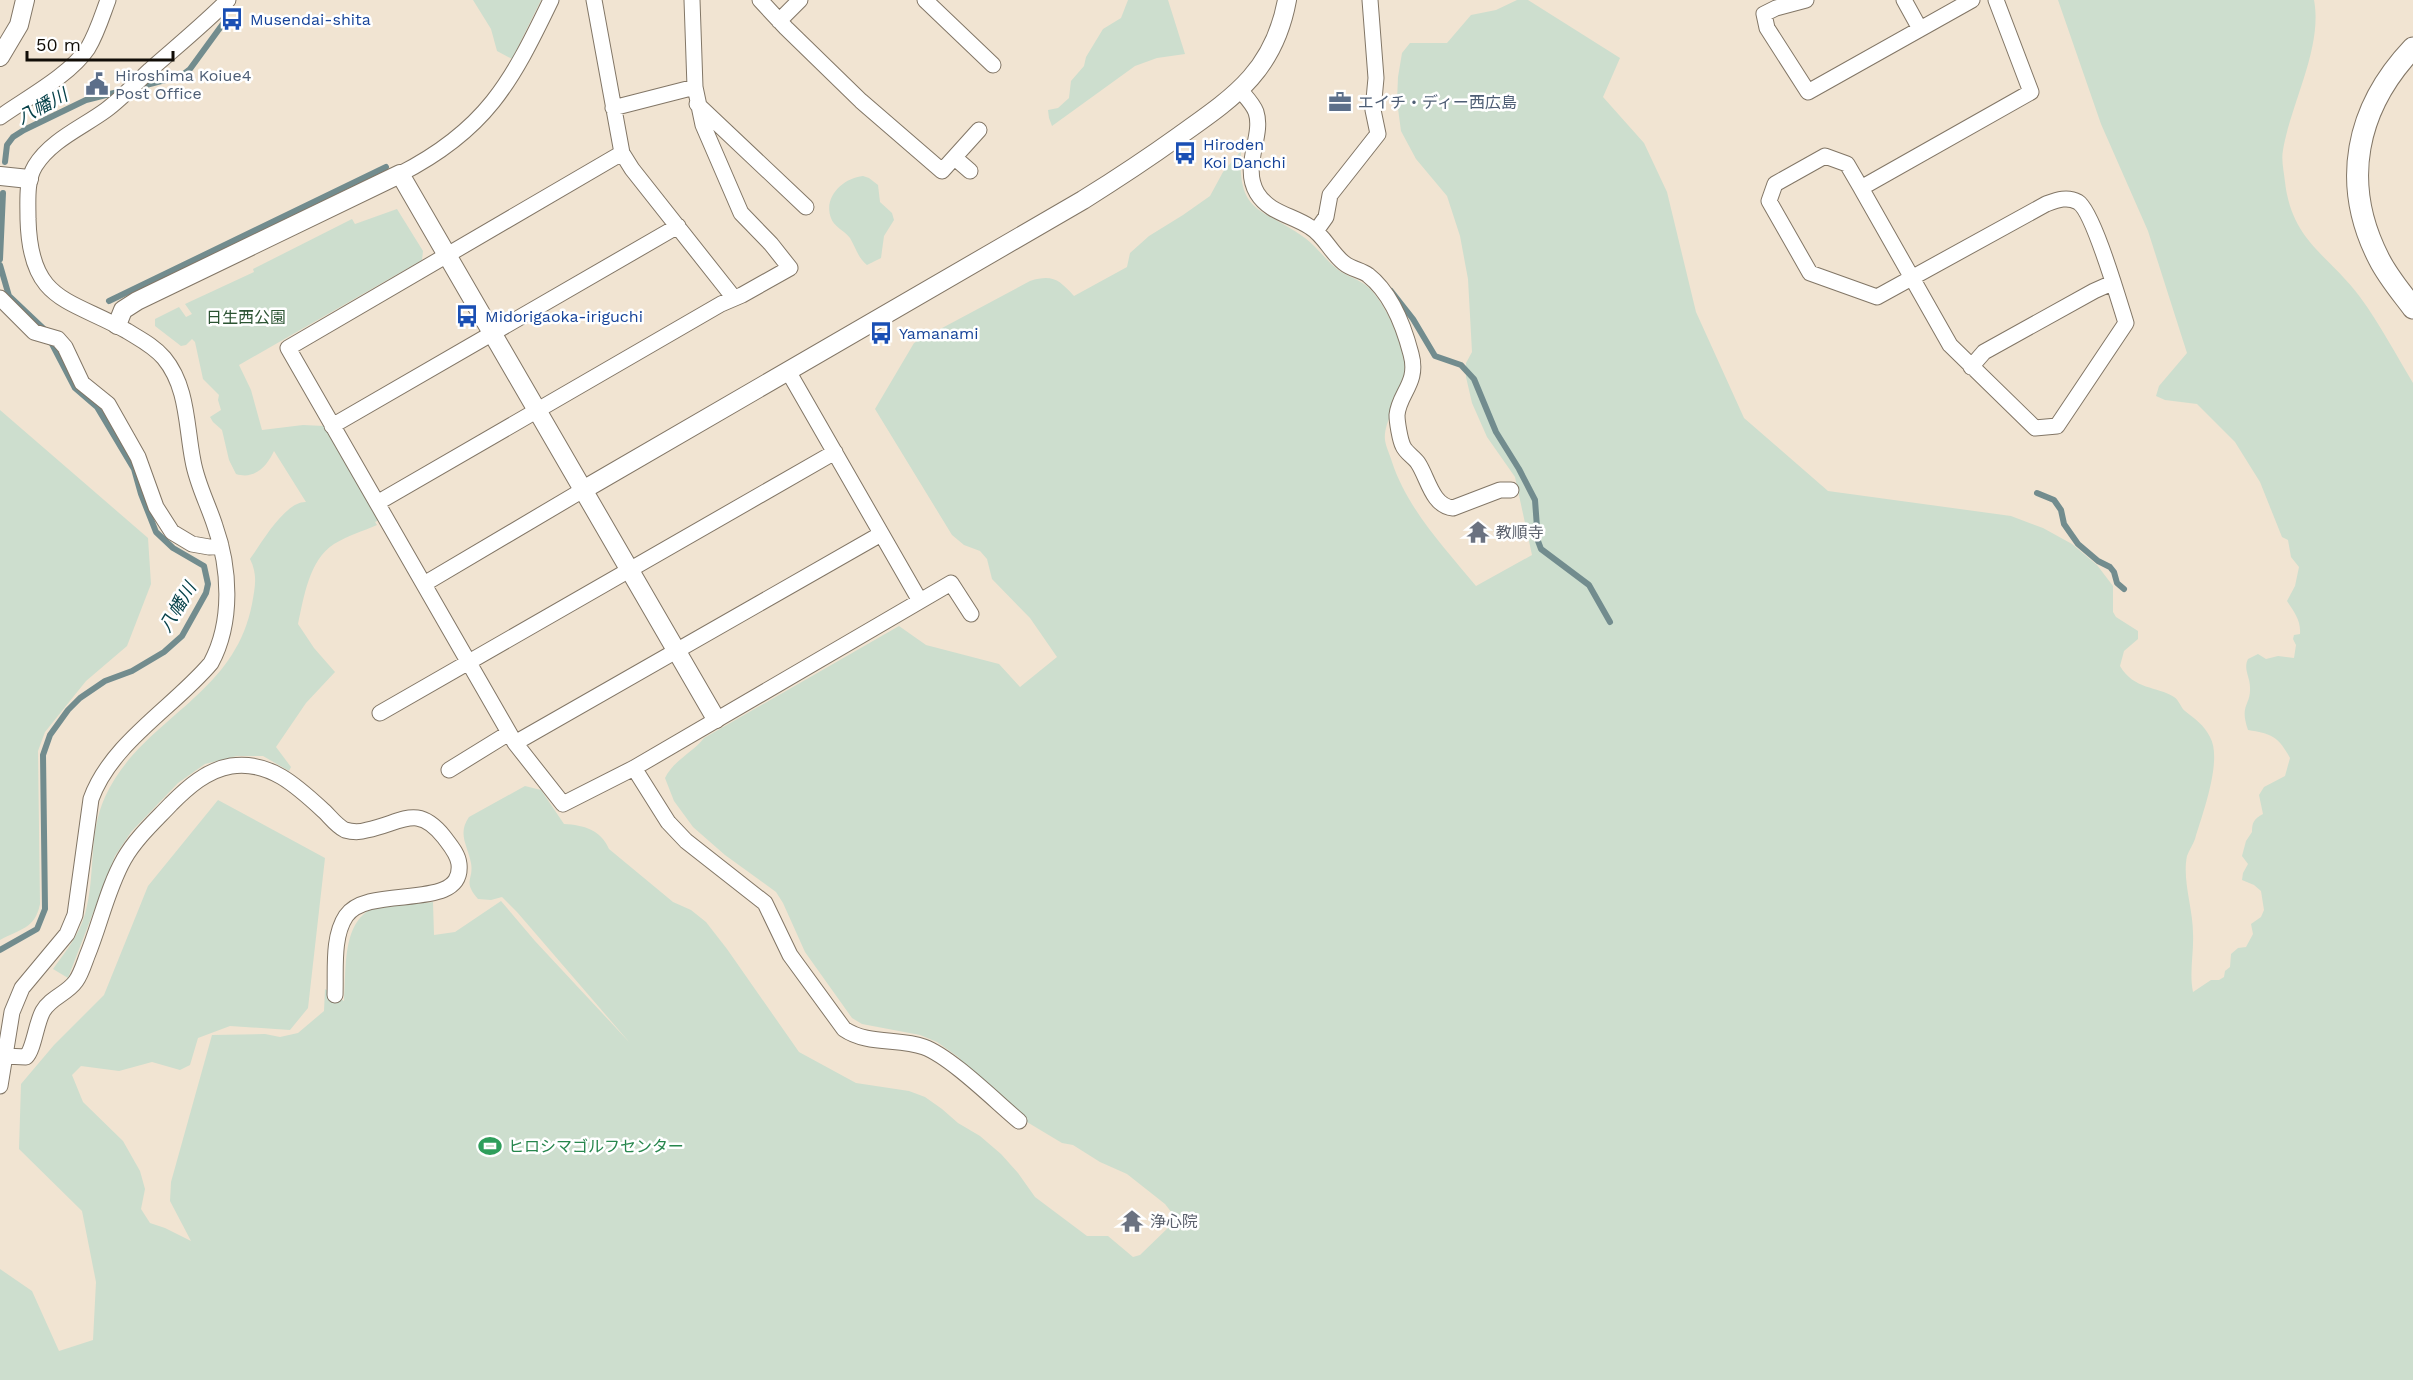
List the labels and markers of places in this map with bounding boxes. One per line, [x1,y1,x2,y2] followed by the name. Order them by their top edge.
[219,6,245,32] bus stop icon: Musendai-shita
[250,10,371,29] place label: Musendai-shita
[115,66,252,103] place label: Hiroshima Koiue4 Post Office
[84,71,110,97] public building icon: Hiroshima Koiue4 Post Office
[1327,89,1353,115] office icon: エイチ・ディー西広島
[1358,93,1517,112] place label: エイチ・ディー西広島
[1203,135,1286,172] place label: Hiroden Koi Danchi
[1172,140,1198,166] bus stop icon: Hiroden Koi Danchi
[454,303,480,329] bus stop icon: Midorigaoka-iriguchi
[485,307,643,326] place label: Midorigaoka-iriguchi
[868,320,894,346] bus stop icon: Yamanami
[899,324,979,343] place label: Yamanami
[1465,519,1491,545] temple icon: 教順寺
[1496,523,1544,542] place label: 教順寺
[477,1133,503,1159] sports icon: ヒロシマゴルフセンター
[508,1137,684,1156] place label: ヒロシマゴルフセンター
[1119,1208,1145,1234] temple icon: 浄心院
[1150,1212,1198,1231] place label: 浄心院

